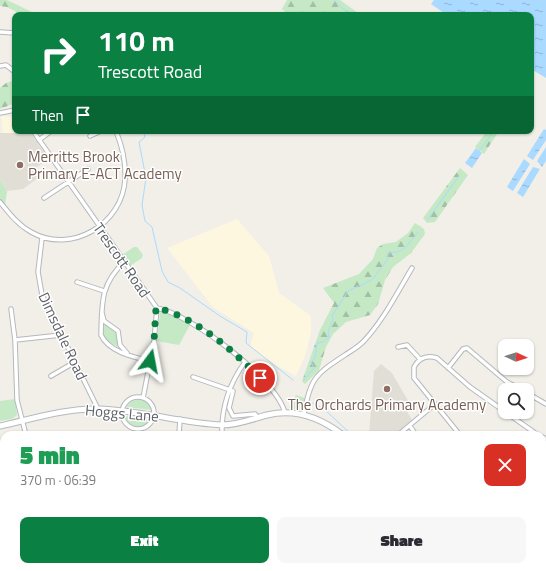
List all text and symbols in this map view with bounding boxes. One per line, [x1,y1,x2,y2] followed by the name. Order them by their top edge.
[98,19,175,62] text: 110 m
[32,28,84,80] icon: right
[98,58,202,85] text: Trescott Road
[32,104,64,127] text: Then
[72,104,94,126] icon: arrive
[28,145,182,185] place label: Merritts Brook Primary E-ACT Academy
[15,160,25,170] marker: Merritts Brook Primary E-ACT Academy
[88,218,156,302] street label: Trescott Road
[33,288,93,384] street label: Dimsdale Road
[498,339,534,375] north arrow
[498,339,534,419] map controls
[129,340,171,382] position arrow
[243,361,277,395] pin
[249,367,271,389] icon: arrive
[498,383,534,419] button: search
[382,384,392,394] marker: The Orchards Primary Academy
[288,393,486,416] place label: The Orchards Primary Academy
[84,398,160,428] street label: Hoggs Lane
[20,437,80,473] text: 5 min
[484,444,526,486] button: close
[20,470,96,490] text: 370 m · 06:39
[20,517,269,563] button: Exit
[277,517,526,563] button: Share

